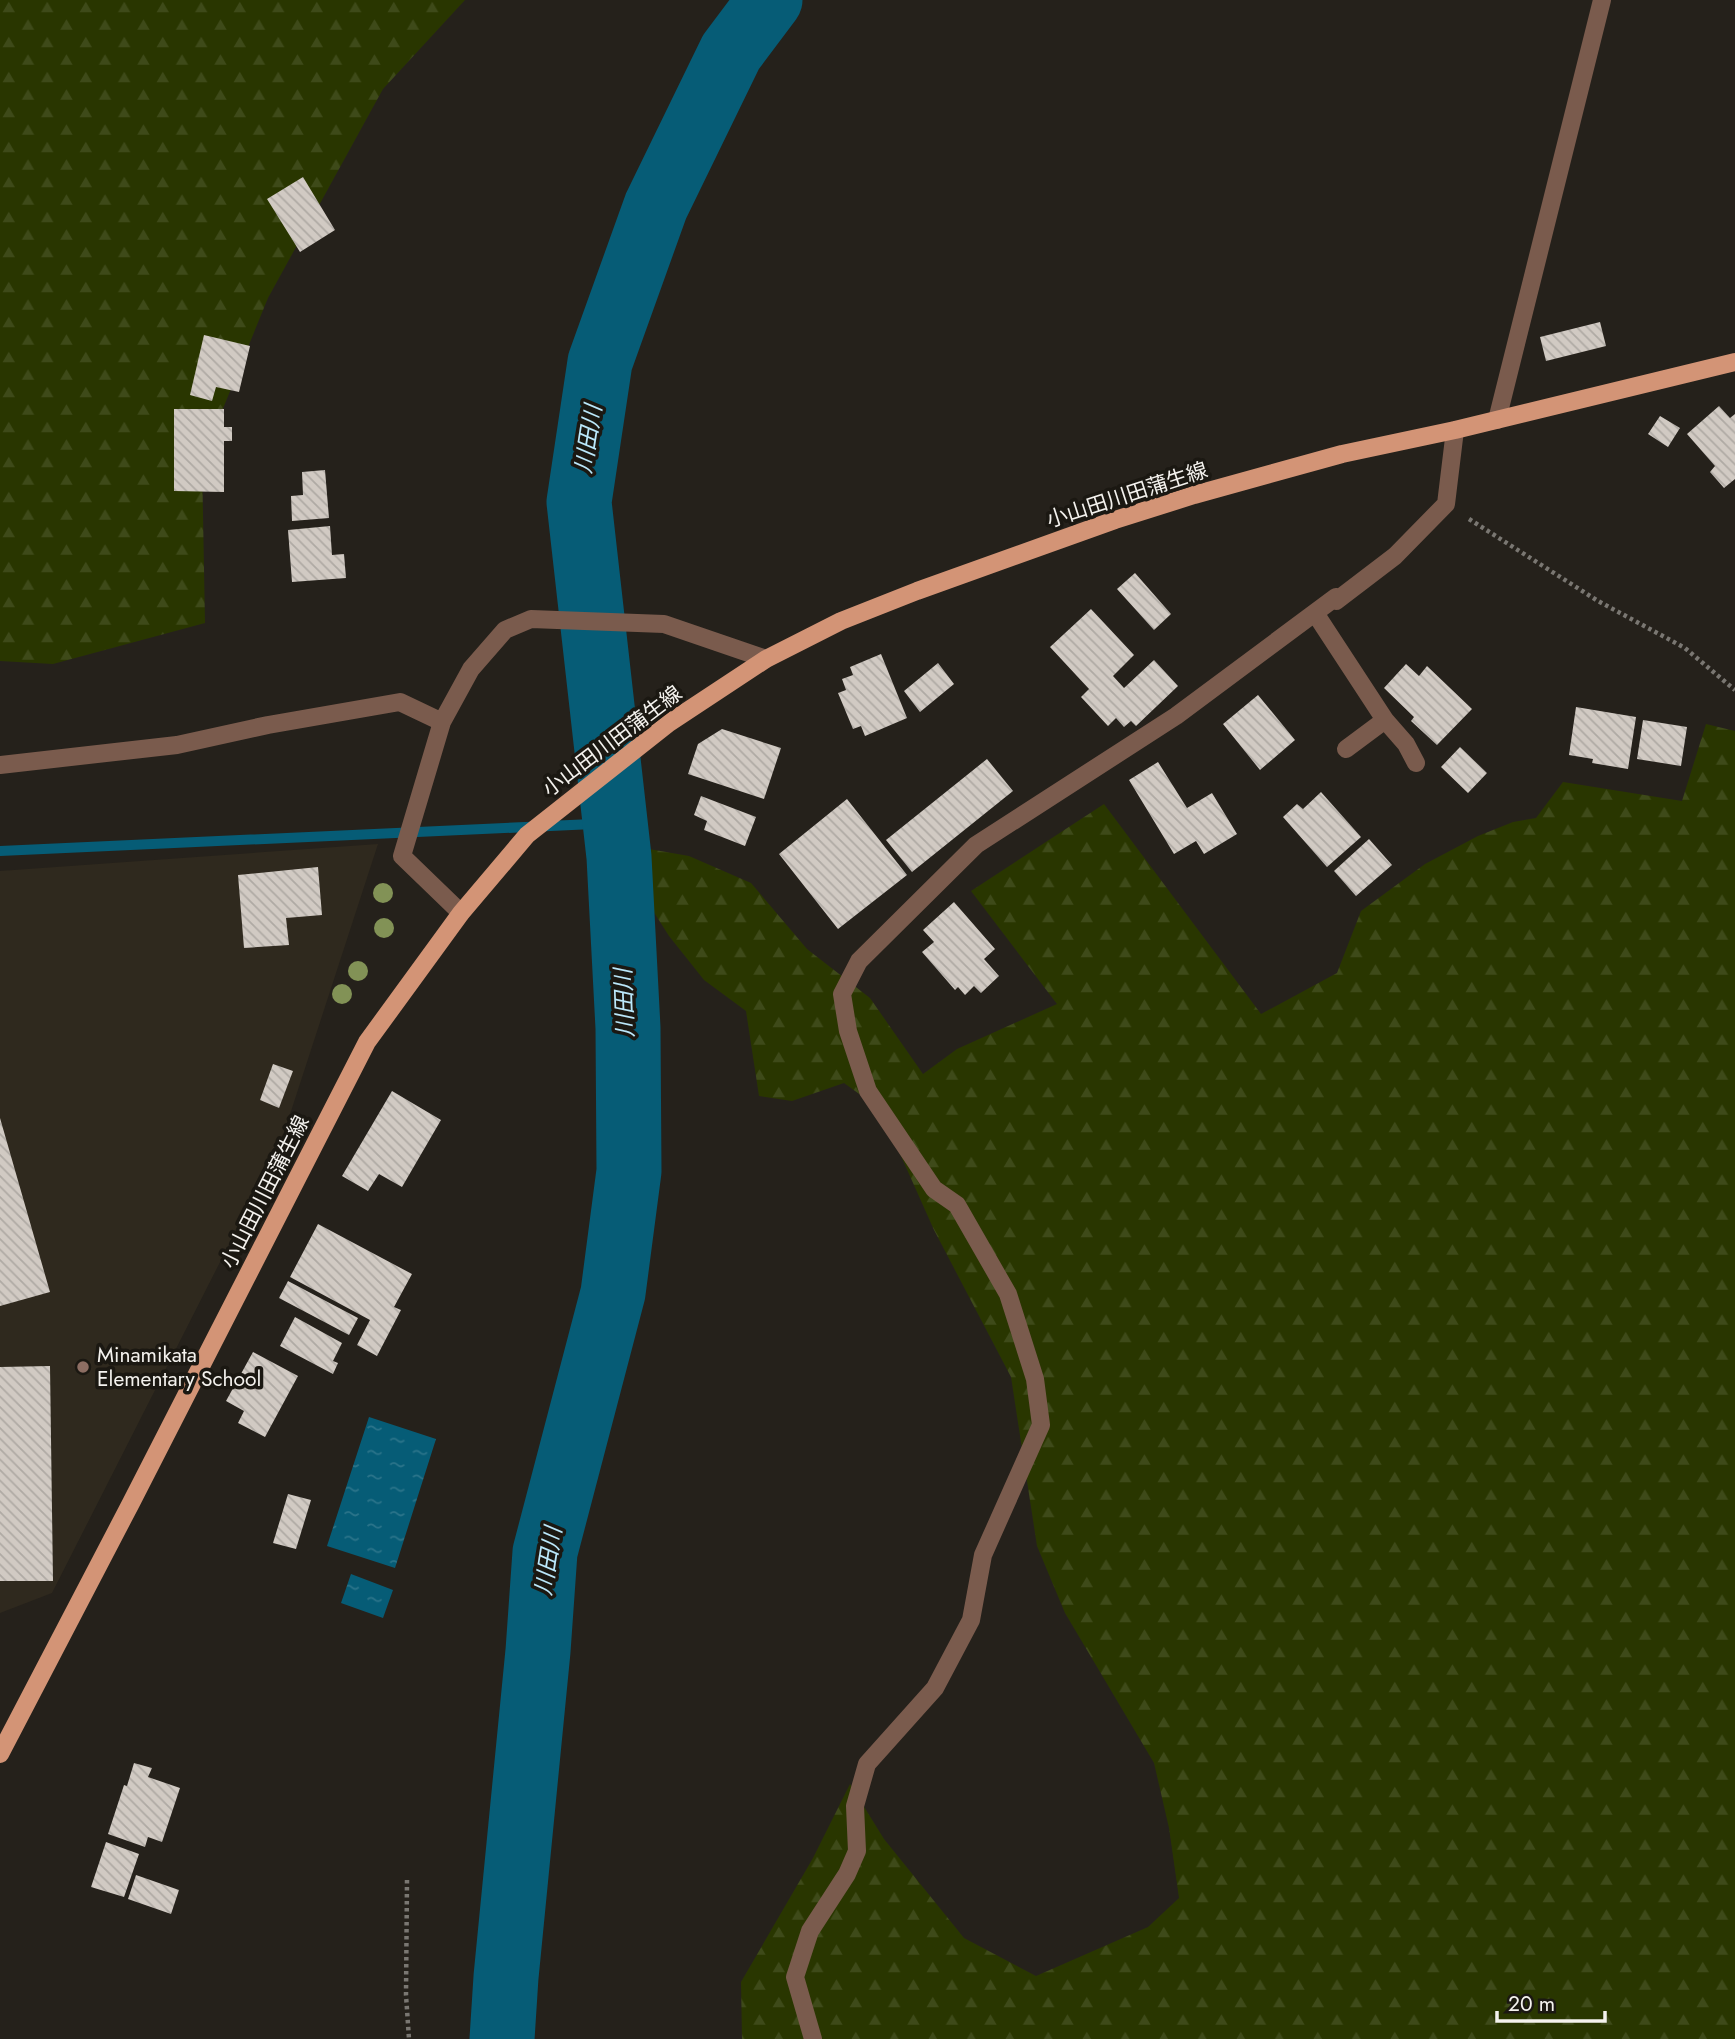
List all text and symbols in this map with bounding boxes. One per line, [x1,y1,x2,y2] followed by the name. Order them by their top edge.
[566,399,611,476] water label: 川田川
[1042,455,1212,535] street label: 小山田川田蒲生線
[536,678,688,804] street label: 小山田川田蒲生線
[606,965,642,1038] water label: 川田川
[213,1110,317,1274] street label: 小山田川田蒲生線
[97,1340,261,1394] place label: Minamikata Elementary School
[75,1359,91,1375] marker: Minamikata Elementary School
[526,1521,571,1598] water label: 川田川
[1497,1980,1606,2024] scale bar
[1508,1989,1555,2019] text: 20 m

